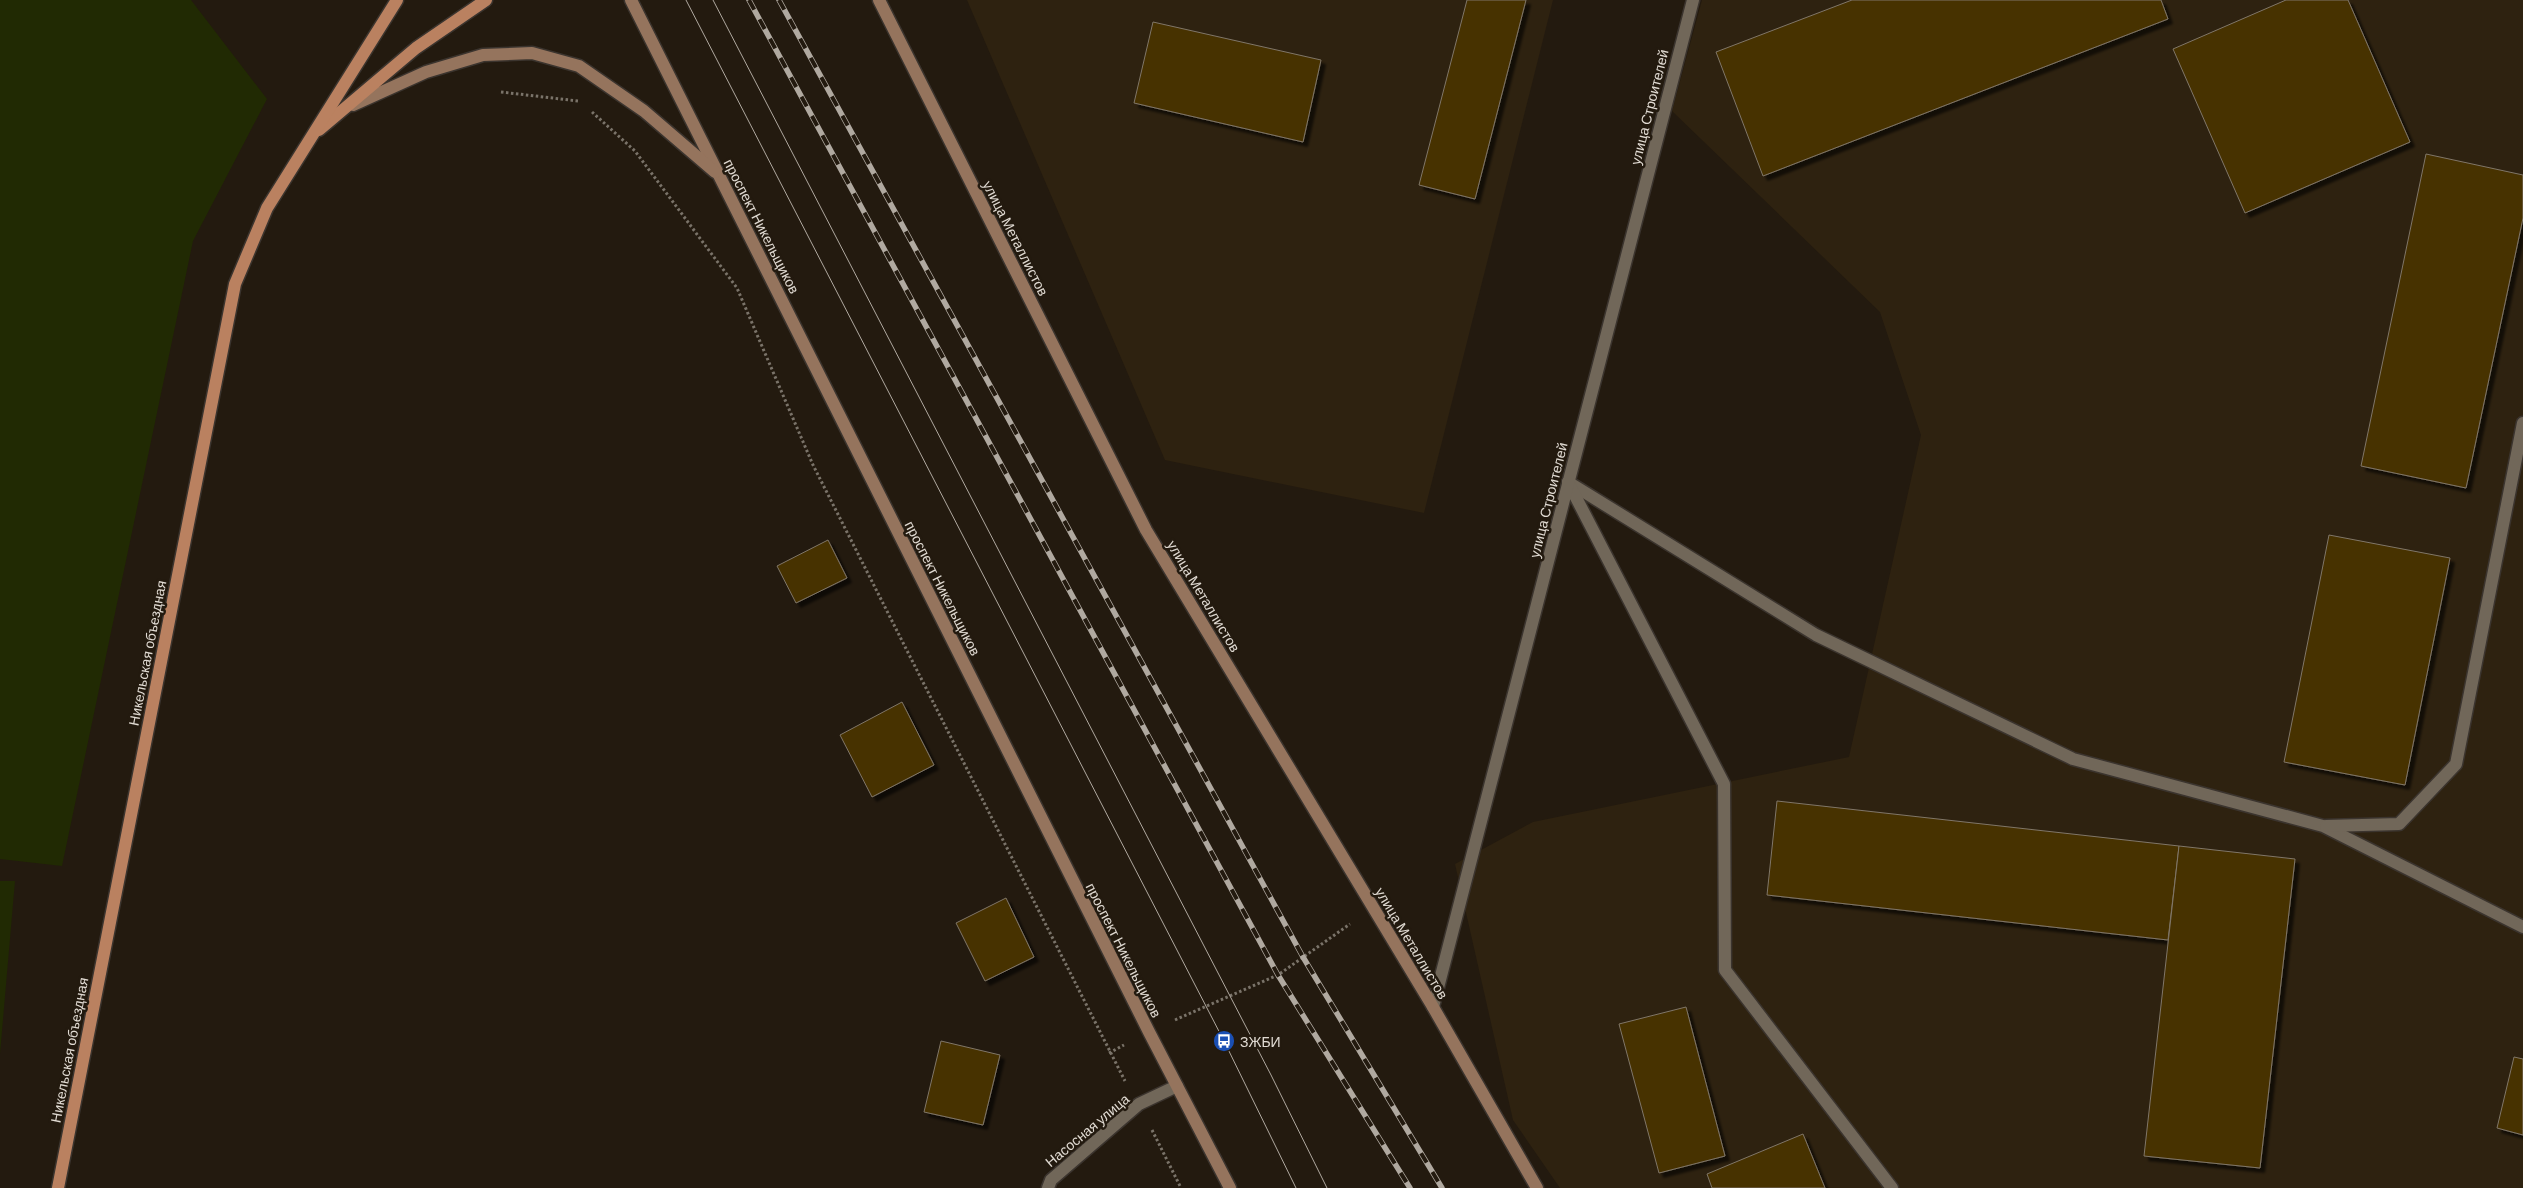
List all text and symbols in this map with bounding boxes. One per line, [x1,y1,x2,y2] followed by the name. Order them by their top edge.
[1626,47,1672,167] street label: улица Строителей
[721,156,803,296] street label: проспект Никельщиков
[980,178,1052,298] street label: улица Металлистов
[1525,440,1571,560] street label: улица Строителей
[902,518,984,658] street label: проспект Никельщиков
[1164,537,1244,655] street label: улица Металлистов
[125,579,169,727] street label: Никельская объездная
[1083,880,1165,1020] street label: проспект Никельщиков
[1372,884,1452,1002] street label: улица Металлистов
[47,976,91,1124] street label: Никельская объездная
[1212,1029,1236,1053] bus stop icon: ЗЖБИ
[1240,1033,1281,1050] place label: ЗЖБИ
[1042,1090,1133,1170] street label: Насосная улица

